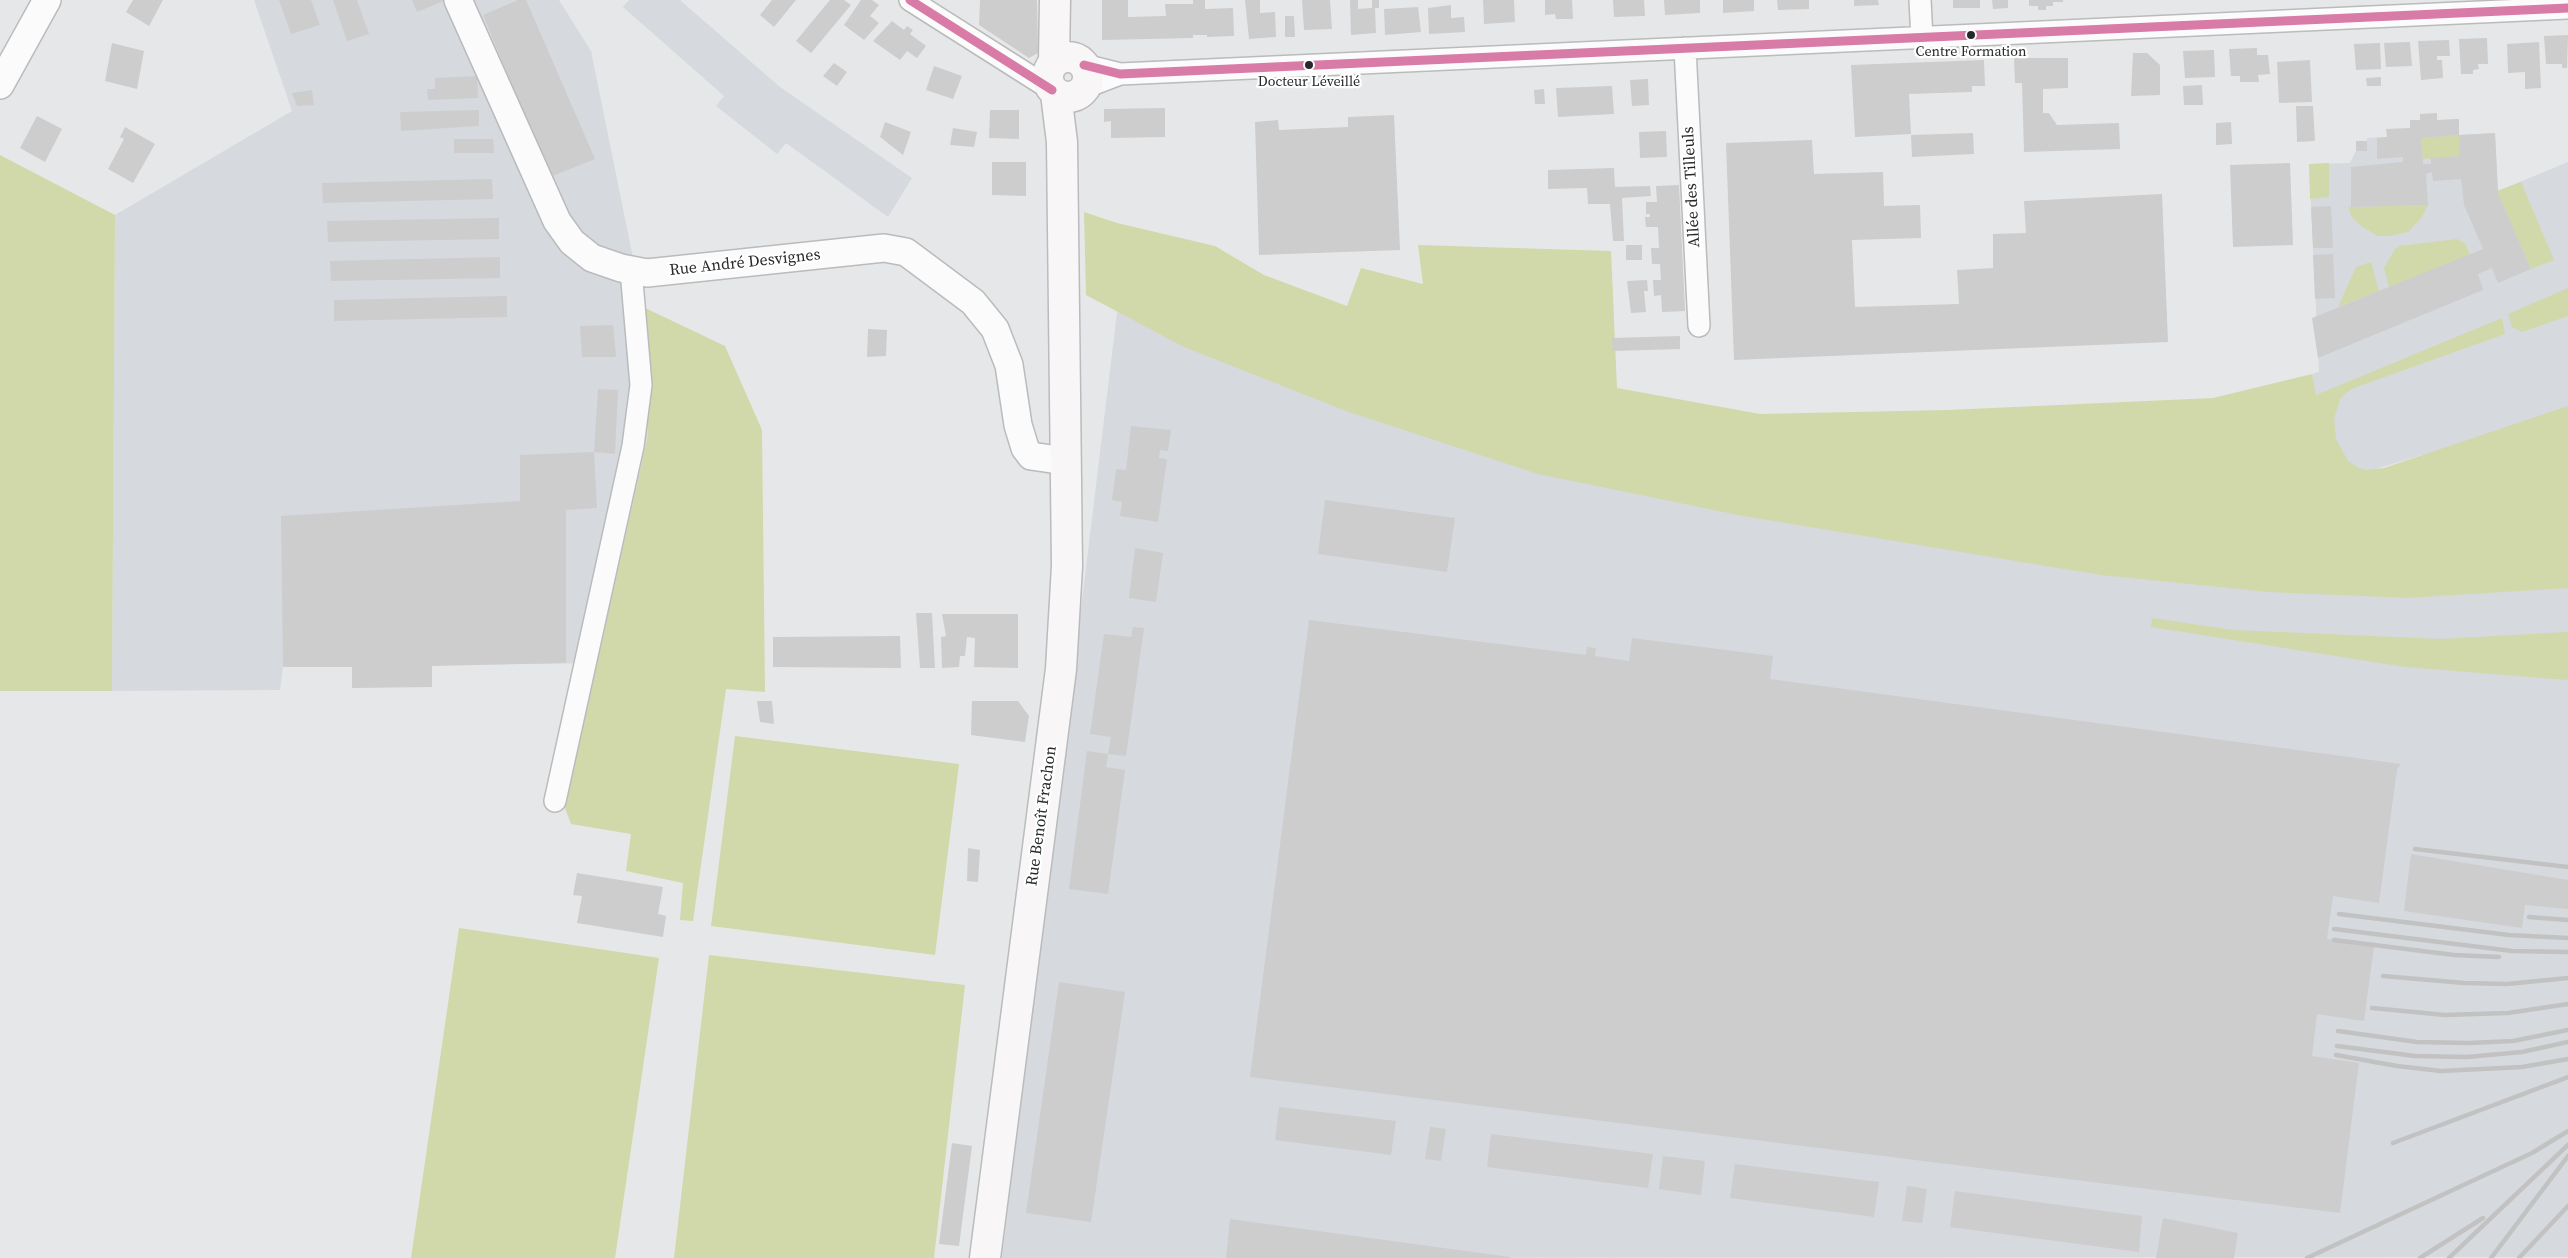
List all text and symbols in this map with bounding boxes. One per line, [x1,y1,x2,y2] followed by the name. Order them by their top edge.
[1965,29,1977,41] marker: Centre Formation
[1916,44,2026,60] place label: Centre Formation
[1303,59,1315,71] marker: Docteur Léveillé
[1258,74,1360,90] place label: Docteur Léveillé
[1679,126,1705,248] street label: Allée des Tilleuls
[669,246,821,280] street label: Rue André Desvignes
[1023,745,1061,887] street label: Rue Benoît Frachon

